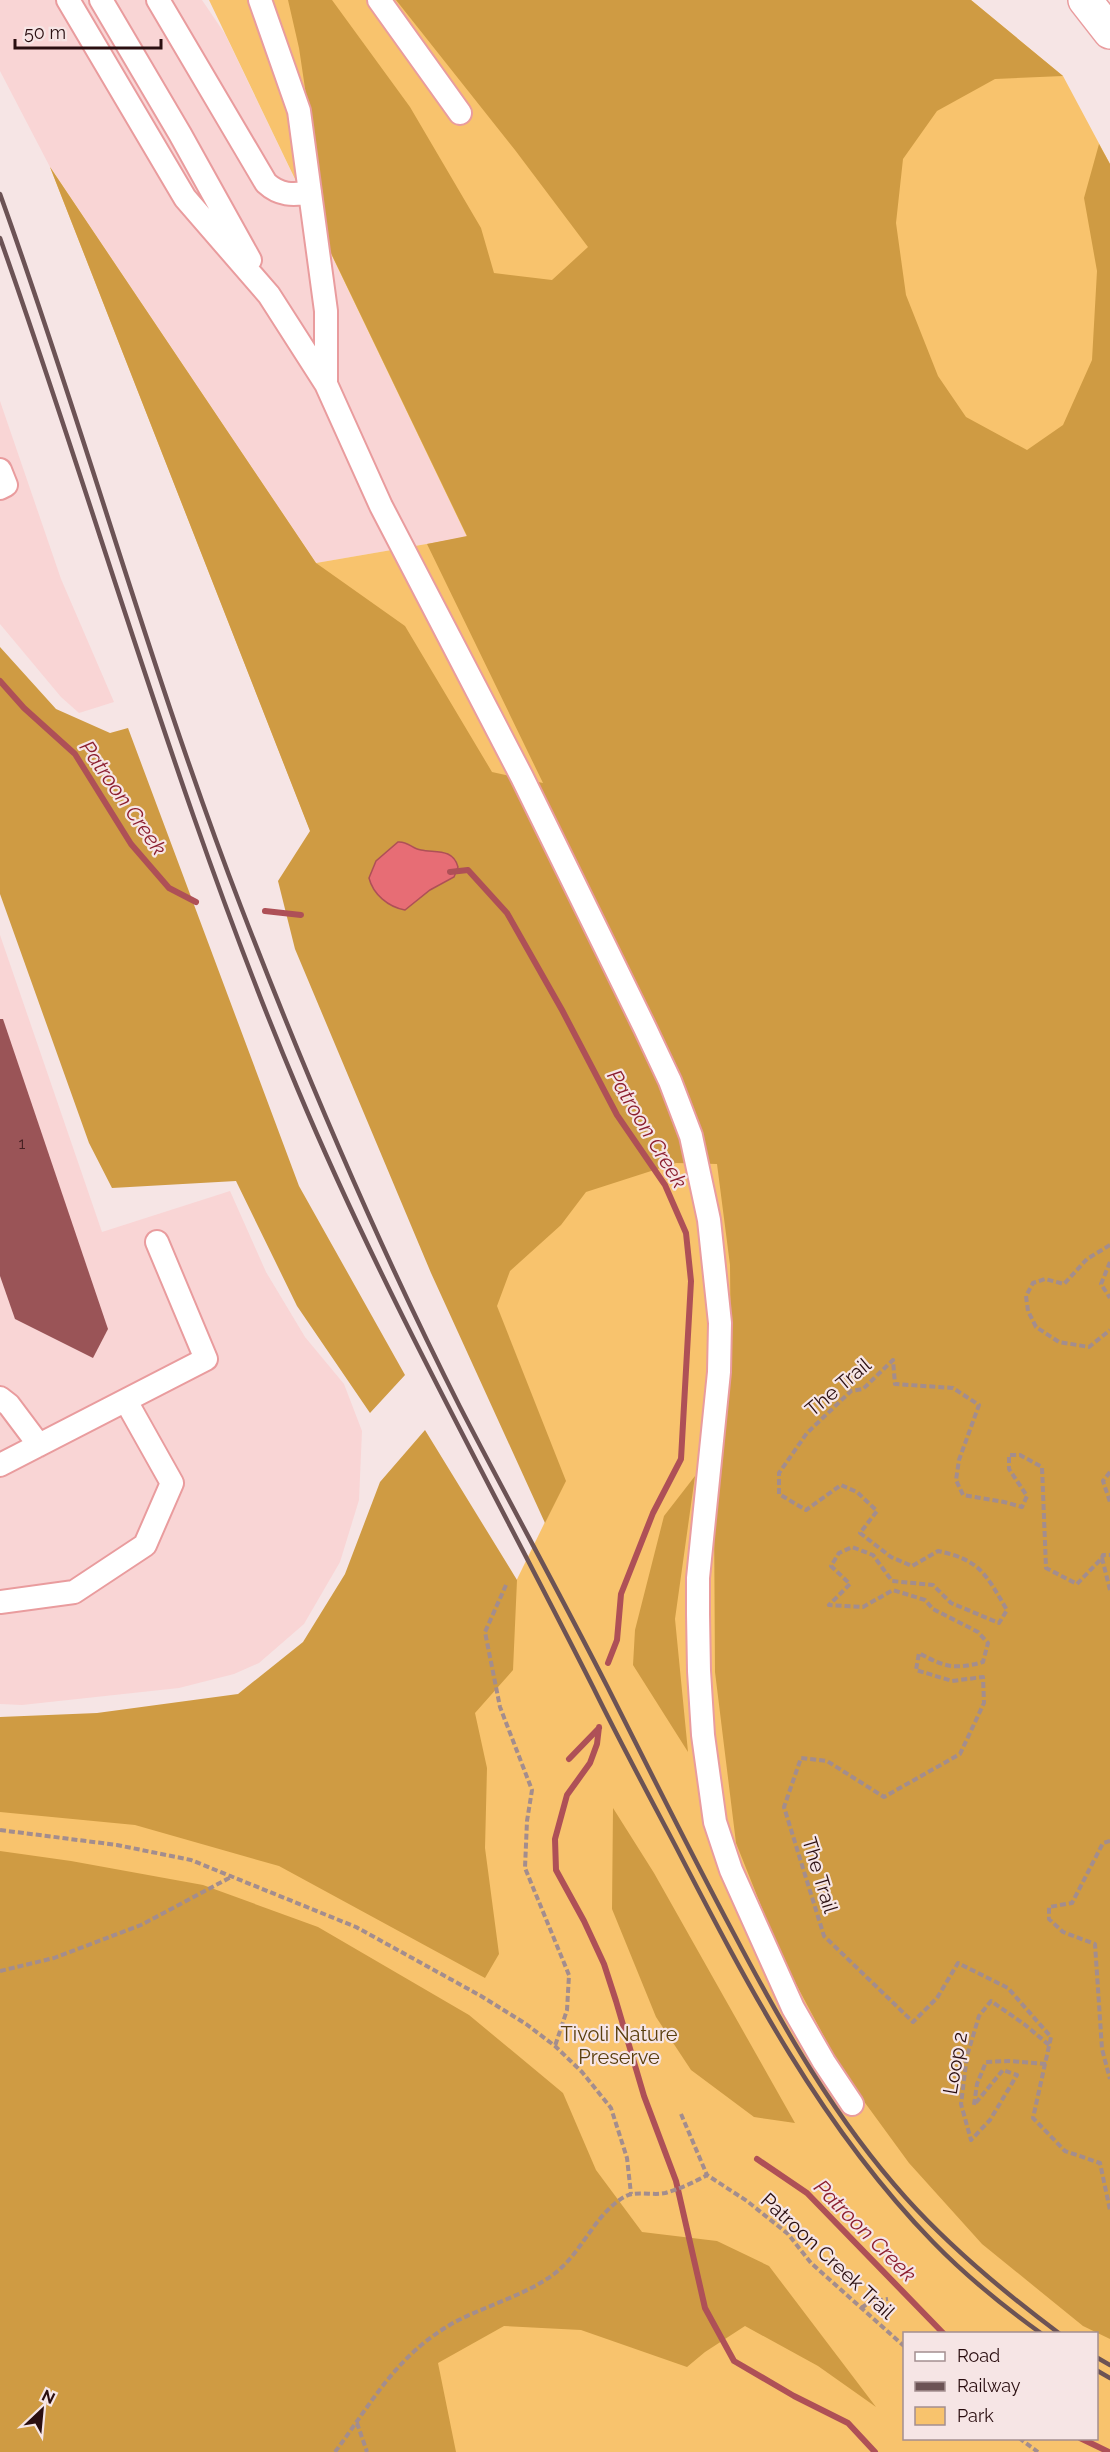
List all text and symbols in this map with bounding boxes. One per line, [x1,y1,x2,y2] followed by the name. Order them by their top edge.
[15,12,160,50] scale bar
[24,22,66,43] text: 50 m
[75,736,172,860] water label: Patroon Creek
[602,1065,693,1193] water label: Patroon Creek
[19,1134,26,1153] house number: 1
[800,1352,876,1421] street label: The Trail
[797,1834,843,1916] street label: The Trail
[561,2022,678,2069] park label: Tivoli Nature Preserve
[938,2030,972,2096] street label: Loop 2
[809,2174,922,2287] water label: Patroon Creek
[756,2188,900,2325] street label: Patroon Creek Trail
[903,2332,1098,2440] legend
[957,2345,1000,2366] text: Road
[957,2375,1021,2396] text: Railway
[12,2380,72,2440] north arrow
[39,2386,58,2408] text: N
[957,2405,994,2426] text: Park

